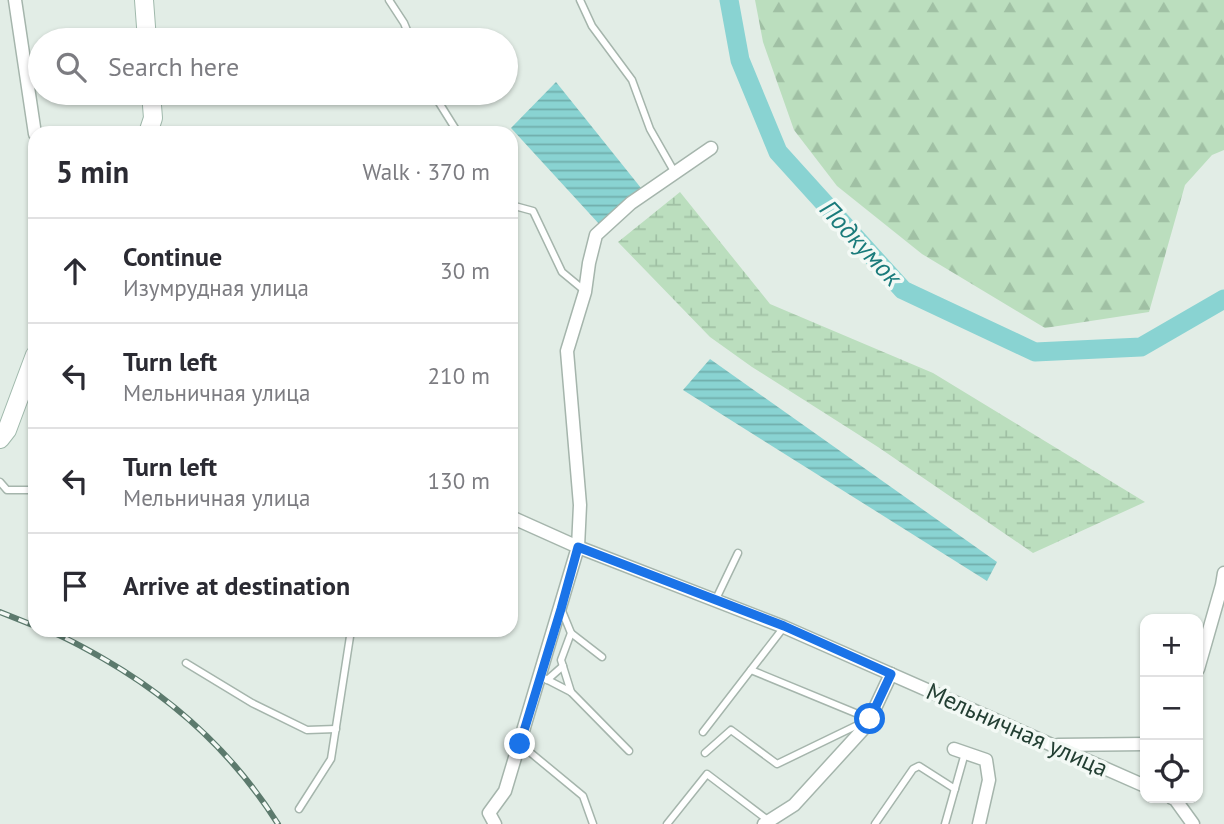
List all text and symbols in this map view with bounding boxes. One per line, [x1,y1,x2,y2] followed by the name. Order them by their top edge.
[28,28,518,105] search box
[52,48,90,86] icon: search
[108,50,239,83] text: Search here
[56,152,129,191] text: 5 min
[363,157,490,186] text: Walk · 370 m
[813,193,910,293] water label: Подкумок
[123,240,222,273] text: Continue
[56,252,94,290] icon: ahead
[440,256,490,285] text: 30 m
[123,273,309,302] text: Изумрудная улица
[123,345,217,378] text: Turn left
[56,357,94,395] icon: left
[428,361,490,390] text: 210 m
[123,378,310,407] text: Мельничная улица
[123,450,217,483] text: Turn left
[56,462,94,500] icon: left
[428,466,490,495] text: 130 m
[123,483,310,512] text: Мельничная улица
[56,567,94,605] icon: arrive
[123,569,350,602] text: Arrive at destination
[1140,614,1203,803] map controls
[1140,614,1203,677] button: +
[922,676,1113,783] street label: Мельничная улица
[1140,677,1203,740] button: −
[854,703,885,734] route start
[504,728,535,759] route end
[1140,740,1203,803] button: locate

